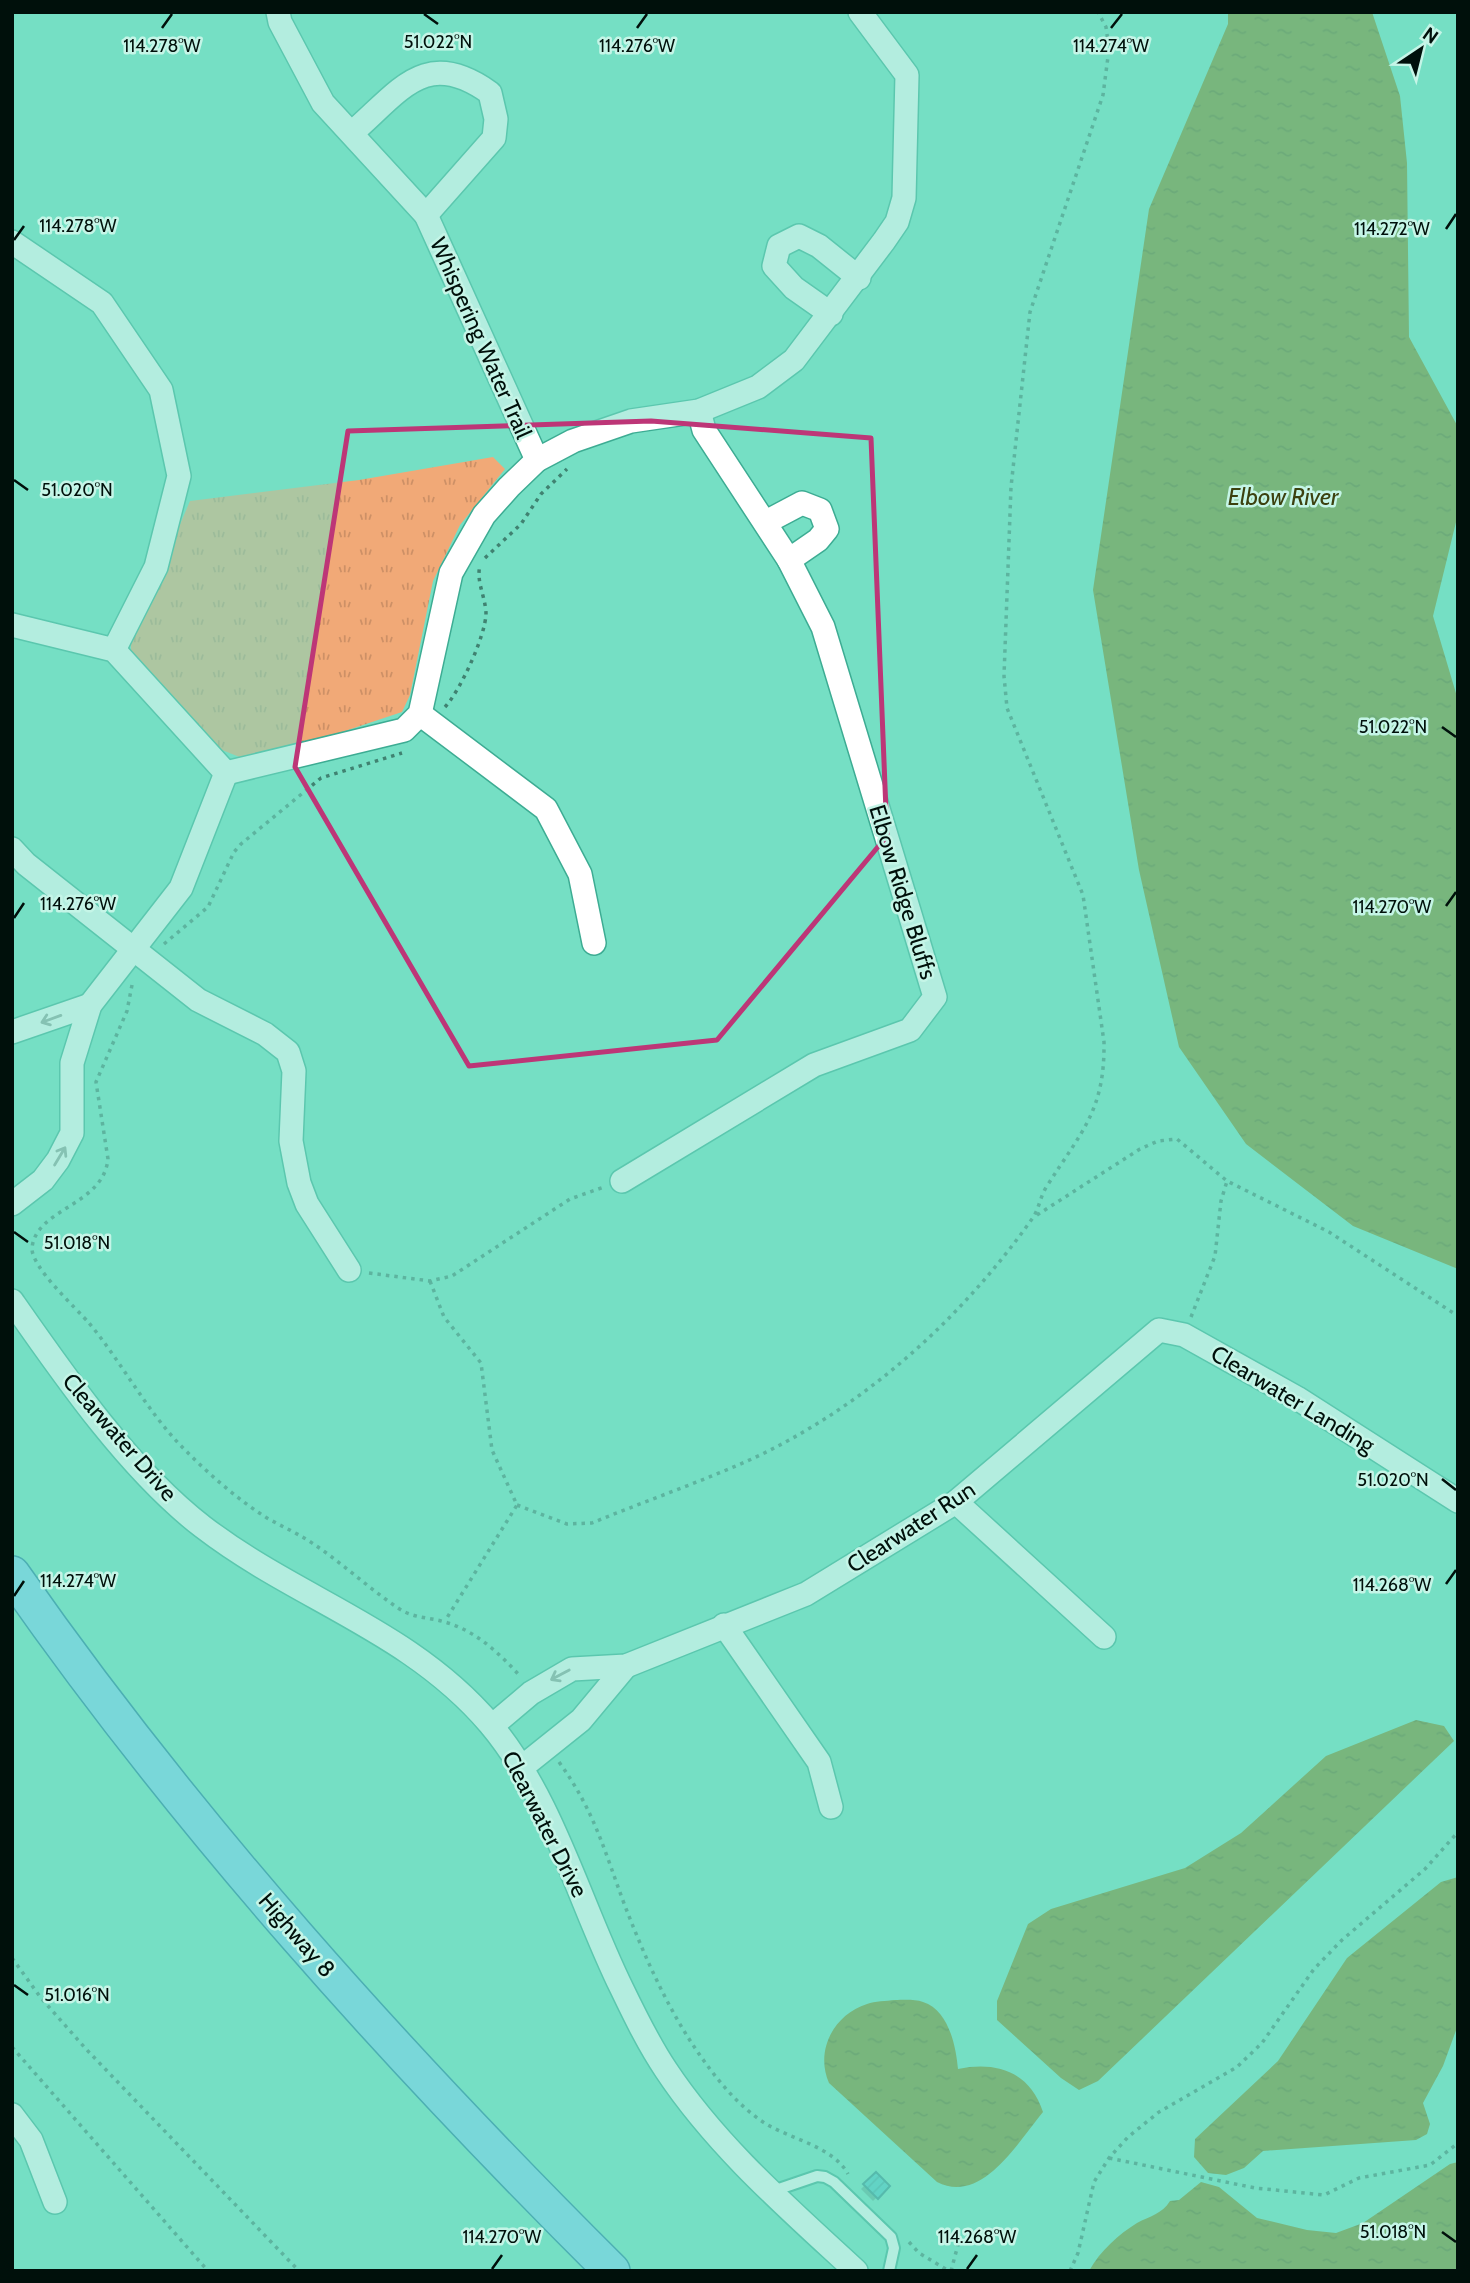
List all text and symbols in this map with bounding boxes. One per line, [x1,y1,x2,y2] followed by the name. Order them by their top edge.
[1386,14,1456,84] north arrow
[1418,22,1443,49] text: N
[404,31,472,53] text: 51.022°N
[123,35,201,57] text: 114.278°W
[599,35,675,57] text: 114.276°W
[1073,35,1149,57] text: 114.274°W
[39,215,117,237] text: 114.278°W
[1354,218,1430,240] text: 114.272°W
[424,233,538,443] street label: Whispering Water Trail
[41,479,113,501] text: 51.020°N
[1228,482,1340,511] water label: Elbow River
[1359,716,1427,738] text: 51.022°N
[863,801,943,983] street label: Elbow Ridge Bluffs
[40,893,116,915] text: 114.276°W
[1353,896,1431,918] text: 114.270°W
[41,1014,63,1026] one-way arrow
[53,1146,67,1166] one-way arrow
[44,1232,110,1254] text: 51.018°N
[1206,1339,1380,1459] street label: Clearwater Landing
[57,1367,183,1507] street label: Clearwater Drive
[1357,1469,1429,1491] text: 51.020°N
[842,1475,980,1579] street label: Clearwater Run
[40,1570,116,1592] text: 114.274°W
[1353,1574,1431,1596] text: 114.268°W
[550,1669,571,1683] one-way arrow
[496,1746,594,1902] street label: Clearwater Drive
[253,1887,341,1983] street label: Highway 8
[44,1984,110,2006] text: 51.016°N
[1360,2221,1426,2243] text: 51.018°N
[463,2226,541,2248] text: 114.270°W
[938,2226,1016,2248] text: 114.268°W

